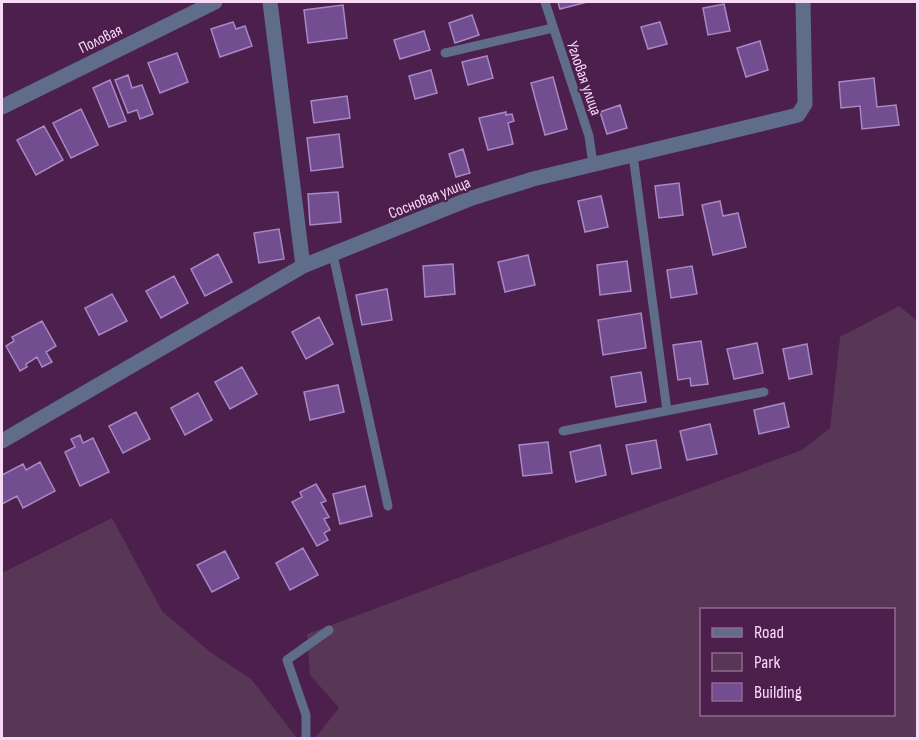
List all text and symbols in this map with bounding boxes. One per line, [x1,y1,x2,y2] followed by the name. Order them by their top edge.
[76,21,126,58] street label: Половая
[562,39,605,118] street label: Угловая улица
[386,173,473,223] street label: Сосновая улица
[700,608,895,716] legend
[754,622,784,643] text: Road
[754,652,780,673] text: Park
[754,682,802,703] text: Building

